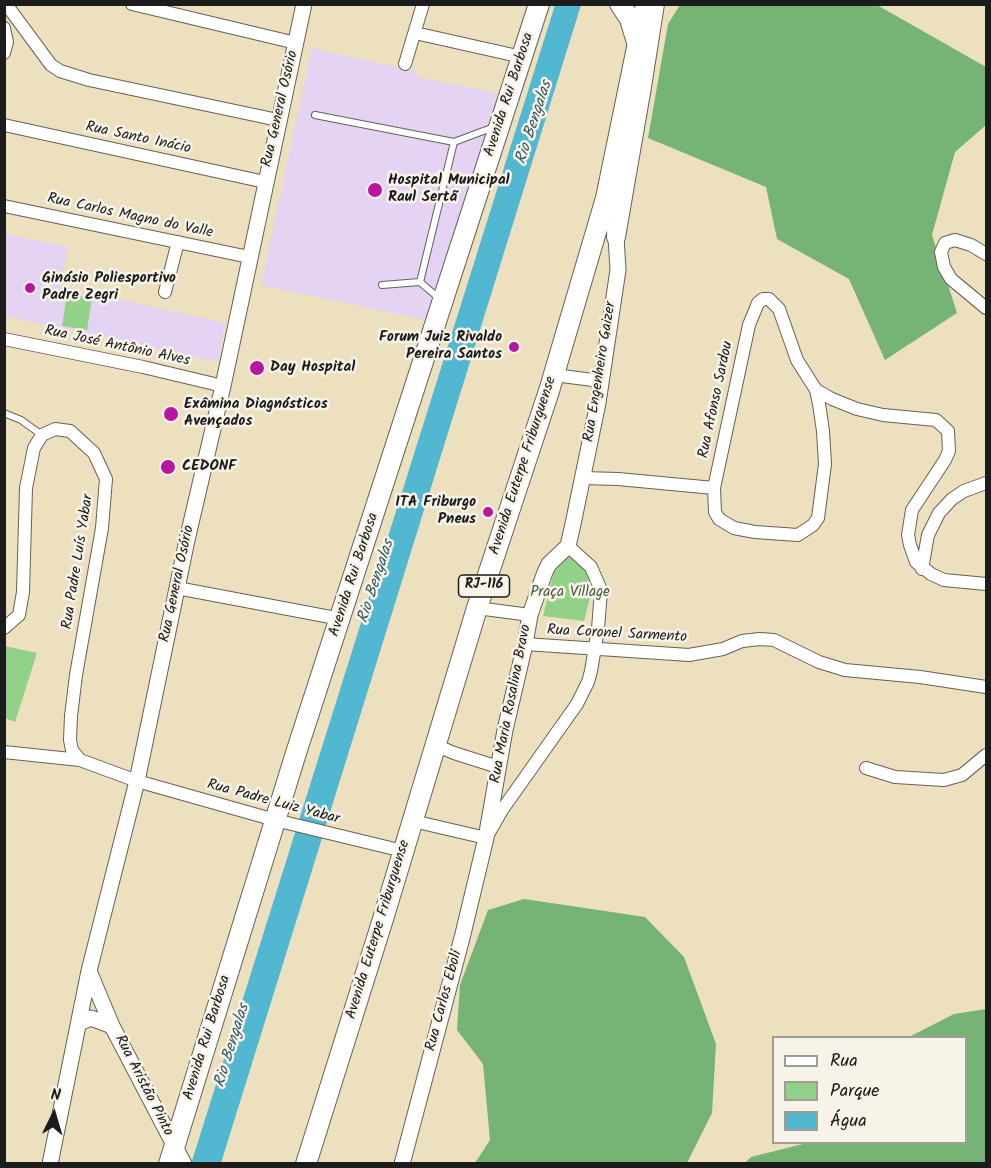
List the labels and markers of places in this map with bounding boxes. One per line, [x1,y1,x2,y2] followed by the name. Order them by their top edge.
[388,172,510,207] place label: Hospital Municipal Raul Sertã
[366,181,384,199] marker: Hospital Municipal Raul Sertã
[42,270,176,305] place label: Ginásio Poliesportivo Padre Zegri
[23,281,37,295] marker: Ginásio Poliesportivo Padre Zegri
[379,329,502,364] place label: Forum Juiz Rivaldo Pereira Santos
[507,340,521,354] marker: Forum Juiz Rivaldo Pereira Santos
[248,359,266,377] marker: Day Hospital
[270,359,355,377] place label: Day Hospital
[184,396,328,431] place label: Exâmina Diagnósticos Avençados
[162,405,180,423] marker: Exâmina Diagnósticos Avençados
[159,458,177,476] marker: CEDONF
[182,458,236,476] place label: CEDONF
[395,494,476,529] place label: ITA Friburgo Pneus
[481,505,495,519] marker: ITA Friburgo Pneus

